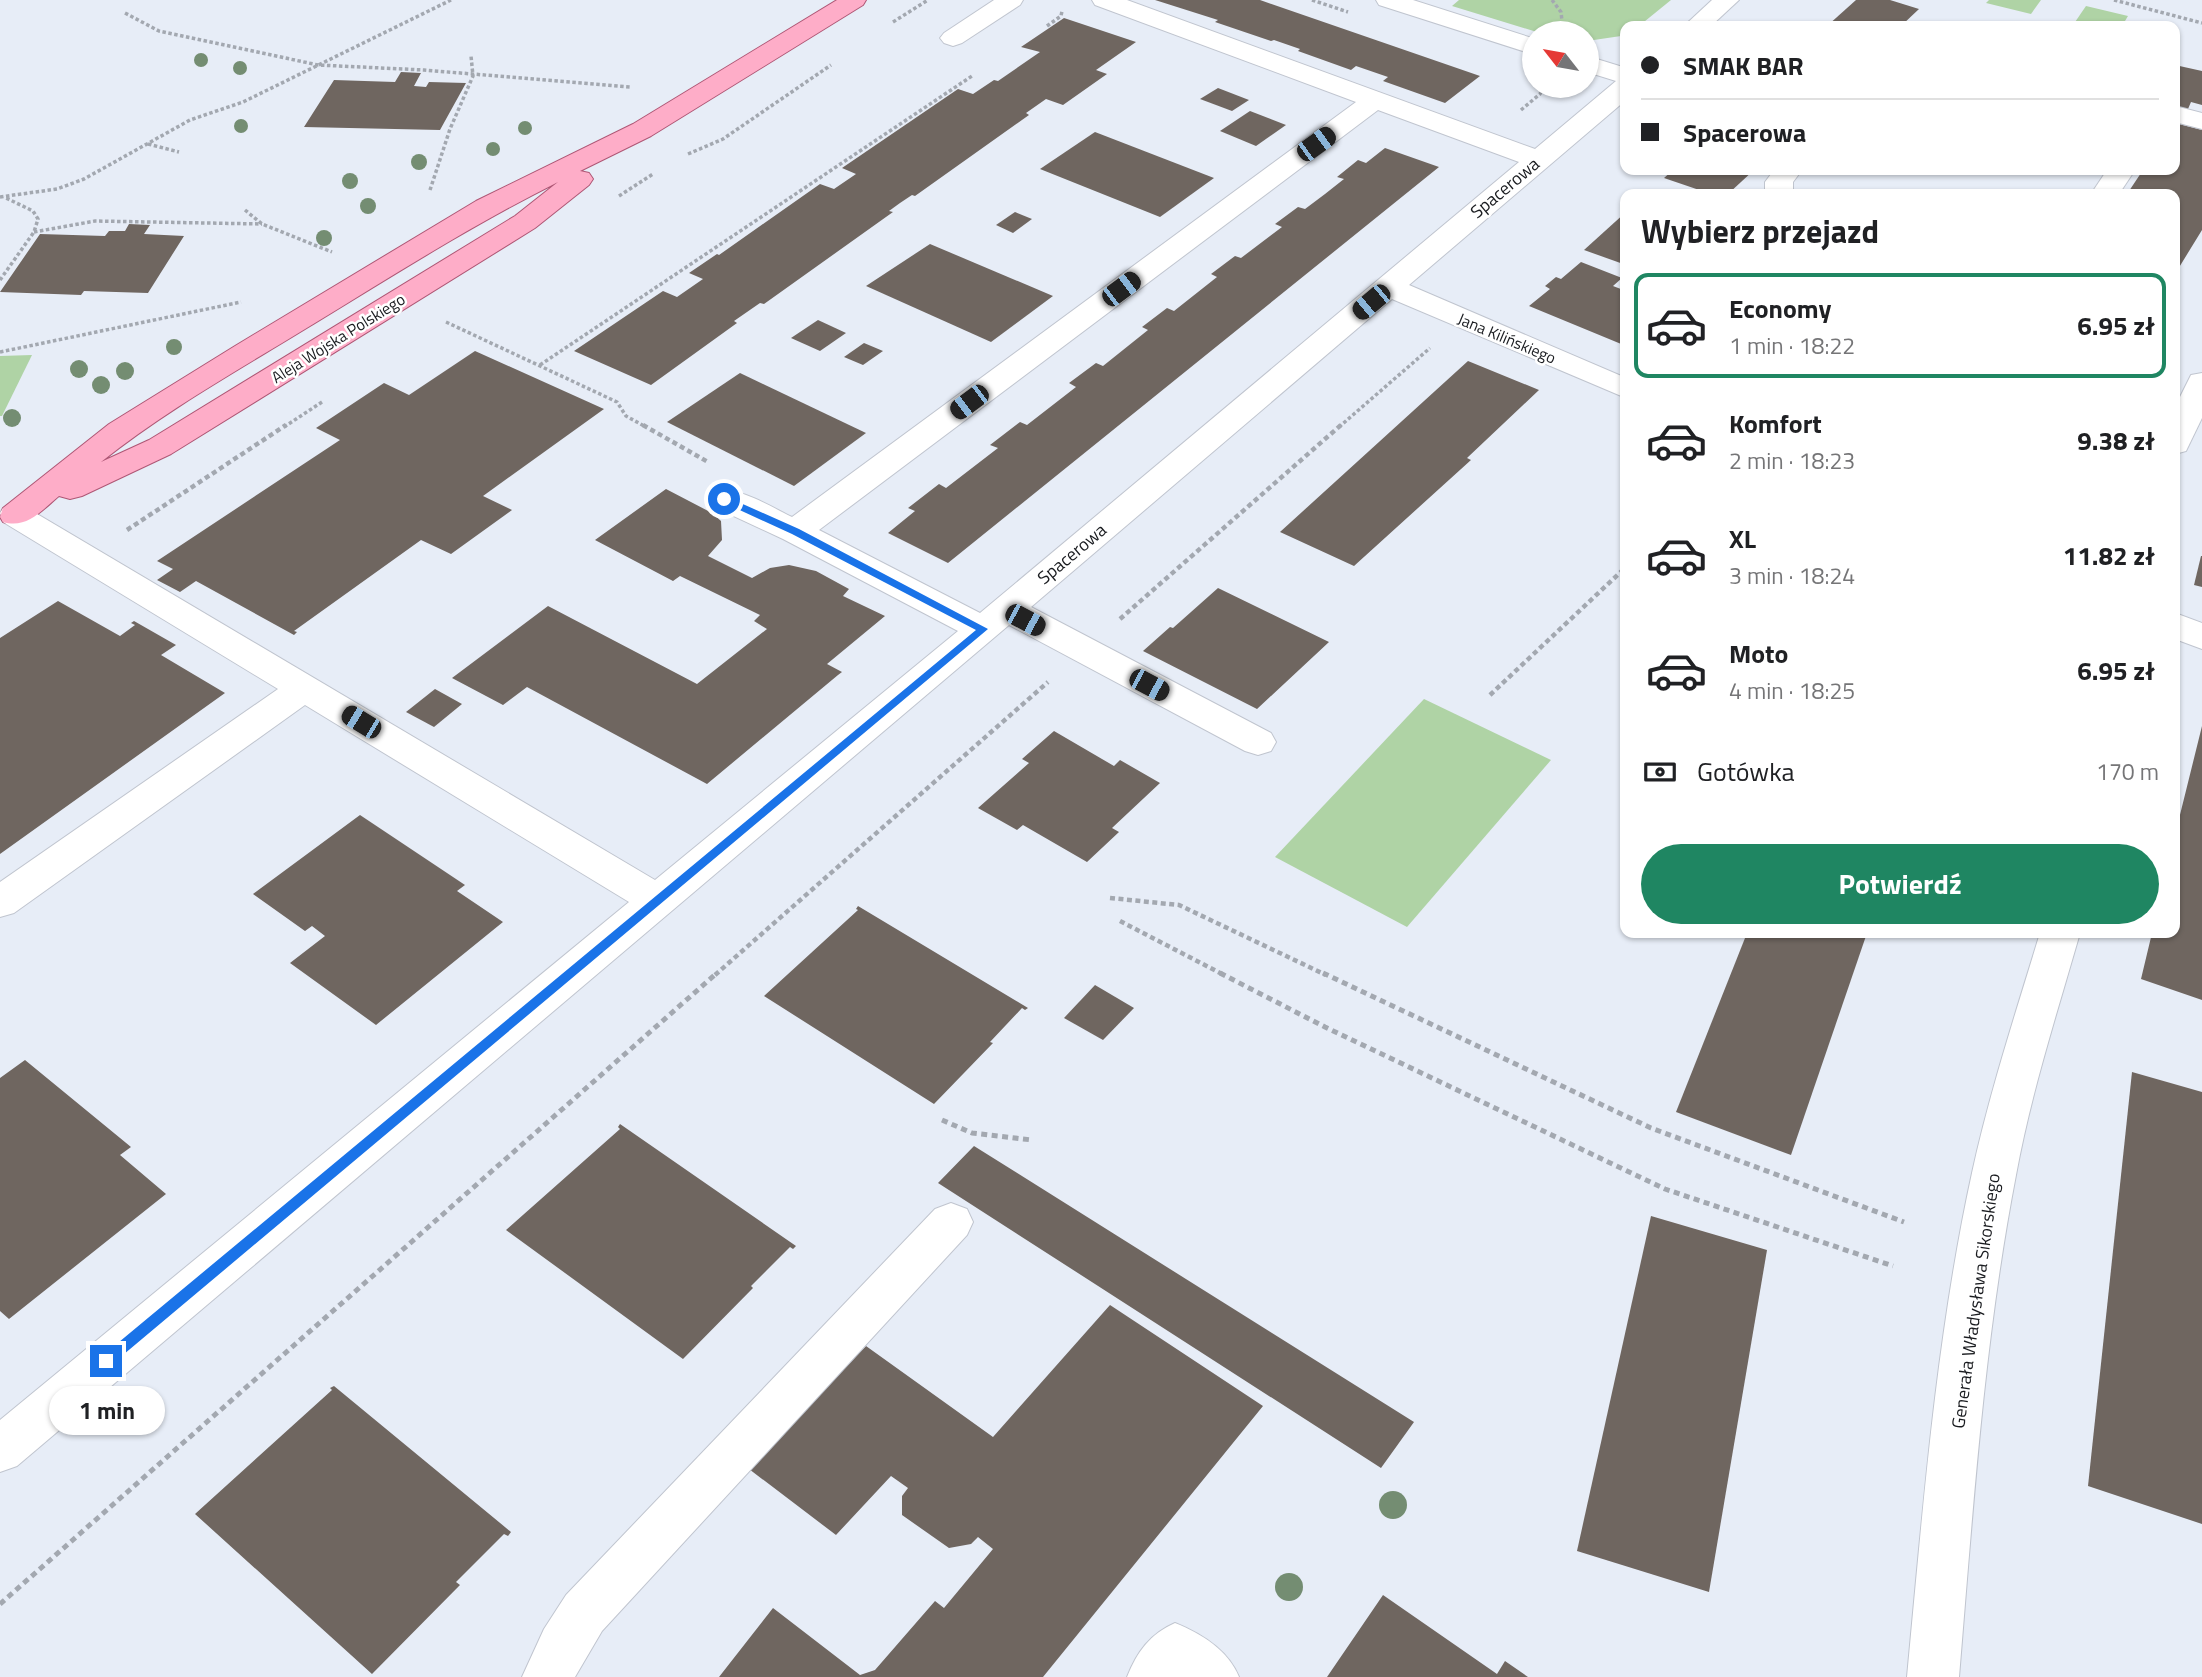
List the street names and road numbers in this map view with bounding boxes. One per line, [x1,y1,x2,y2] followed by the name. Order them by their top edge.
[1464,151,1545,225] street label: Spacerowa
[266,287,410,389] street label: Aleja Wojska Polskiego
[1454,307,1560,369] street label: Jana Kilińskiego
[1031,517,1112,591] street label: Spacerowa
[1944,1172,2007,1430] street label: Generała Władysława Sikorskiego

